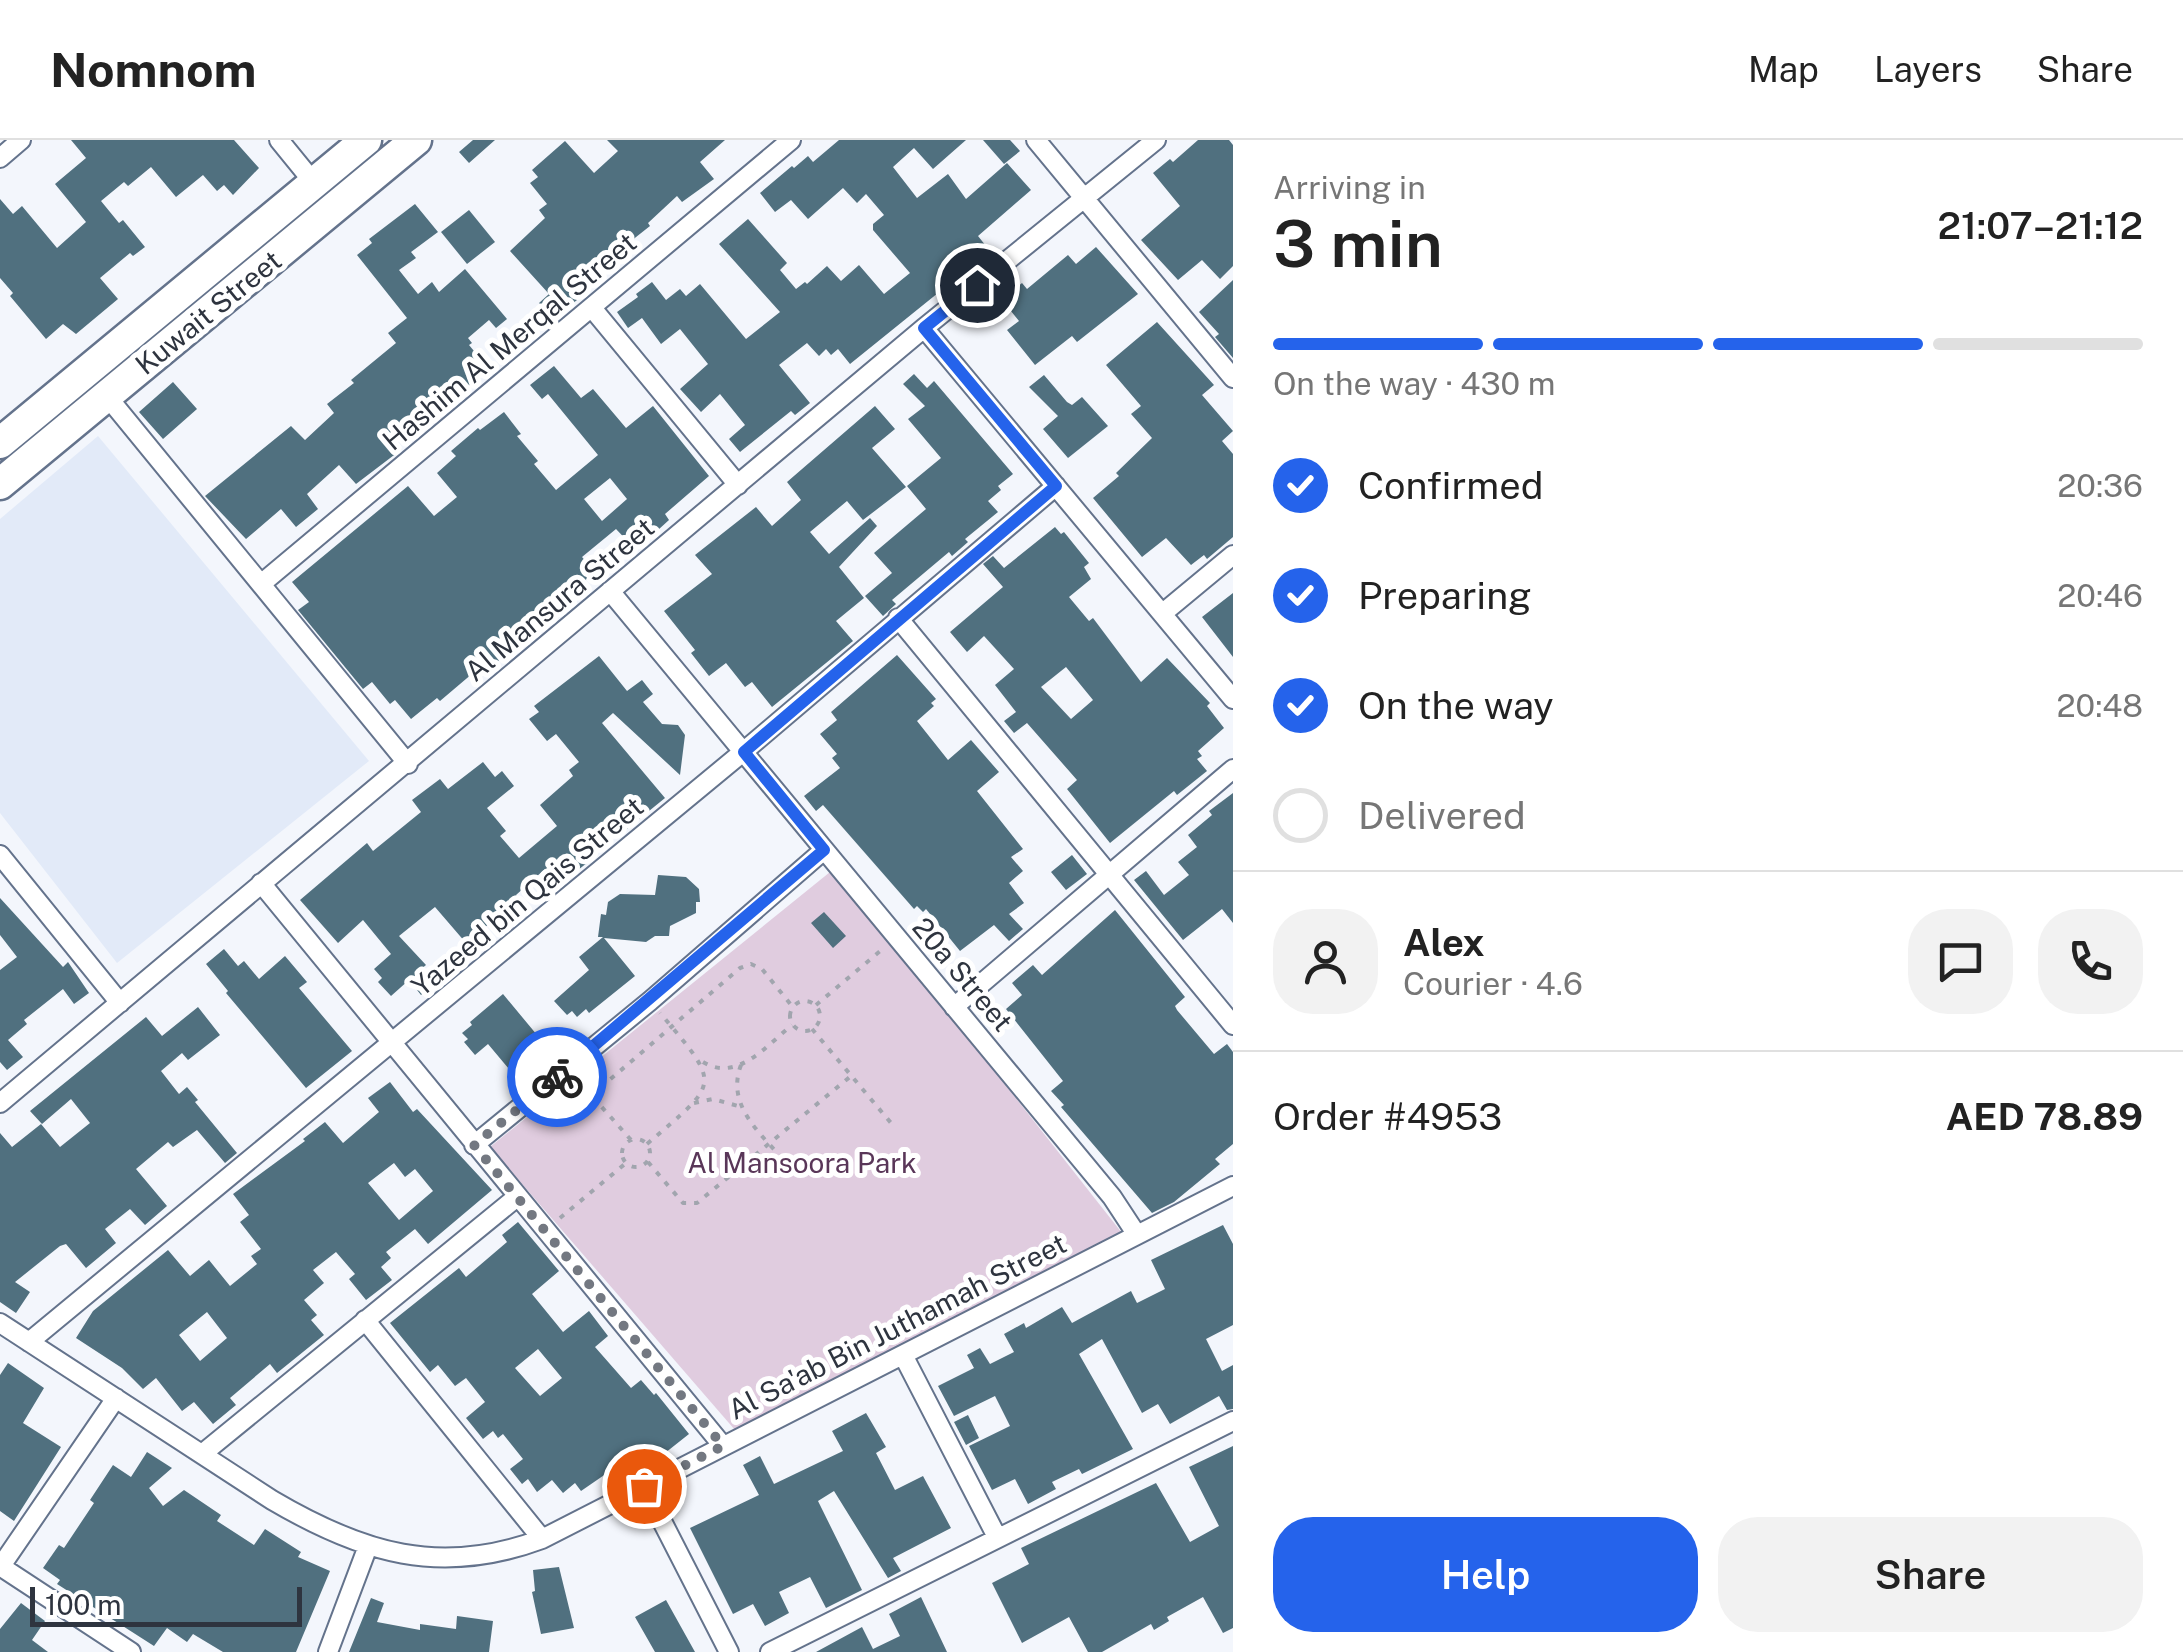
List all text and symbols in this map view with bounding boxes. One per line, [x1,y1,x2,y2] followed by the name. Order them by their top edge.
[50,41,257,98] text: Nomnom
[1748,49,1819,90] text: Map
[1874,49,1982,90] text: Layers
[2037,49,2133,90] text: Share
[1273,169,1426,206] text: Arriving in
[1937,203,2143,248] text: 21:07–21:12
[1273,205,1443,282] text: 3 min
[376,225,642,457] street label: Hashim Al Merqal Street
[128,243,288,381] street label: Kuwait Street
[935,243,1020,328] pin
[950,258,1005,313] icon: home
[1273,365,1555,402] text: On the way · 430 m
[1273,458,1328,513] icon: check
[1358,463,1543,508] text: Confirmed
[2057,467,2143,504] text: 20:36
[458,510,660,688] street label: Al Mansura Street
[1273,568,1328,623] icon: check
[1358,573,1532,618] text: Preparing
[2057,577,2143,614] text: 20:46
[1273,678,1328,733] icon: check
[1358,683,1554,728] text: On the way
[2057,687,2143,724] text: 20:48
[405,790,649,1002] street label: Yazeed bin Qais Street
[1358,793,1526,838] text: Delivered
[1273,909,1378,1014] button: person
[1908,909,2013,1014] button: chat
[2038,909,2143,1014] button: phone
[906,911,1020,1037] street label: 20a Street
[1403,920,1485,965] text: Alex
[1403,965,1583,1002] text: Courier · 4.6
[507,1027,607,1127] courier
[530,1050,585,1105] icon: bike
[1273,1094,1502,1139] text: Order #4953
[1946,1094,2143,1139] text: AED 78.89
[687,1146,917,1179] park label: Al Mansoora Park
[723,1226,1071,1426] street label: Al Sa'ab Bin Juthamah Street
[602,1444,687,1529] pin
[617,1459,672,1514] icon: bag
[1273,1517,1698,1632] button: Help
[1718,1517,2143,1632] button: Share
[30,1582,302,1626] scale bar
[45,1588,122,1621] text: 100 m

